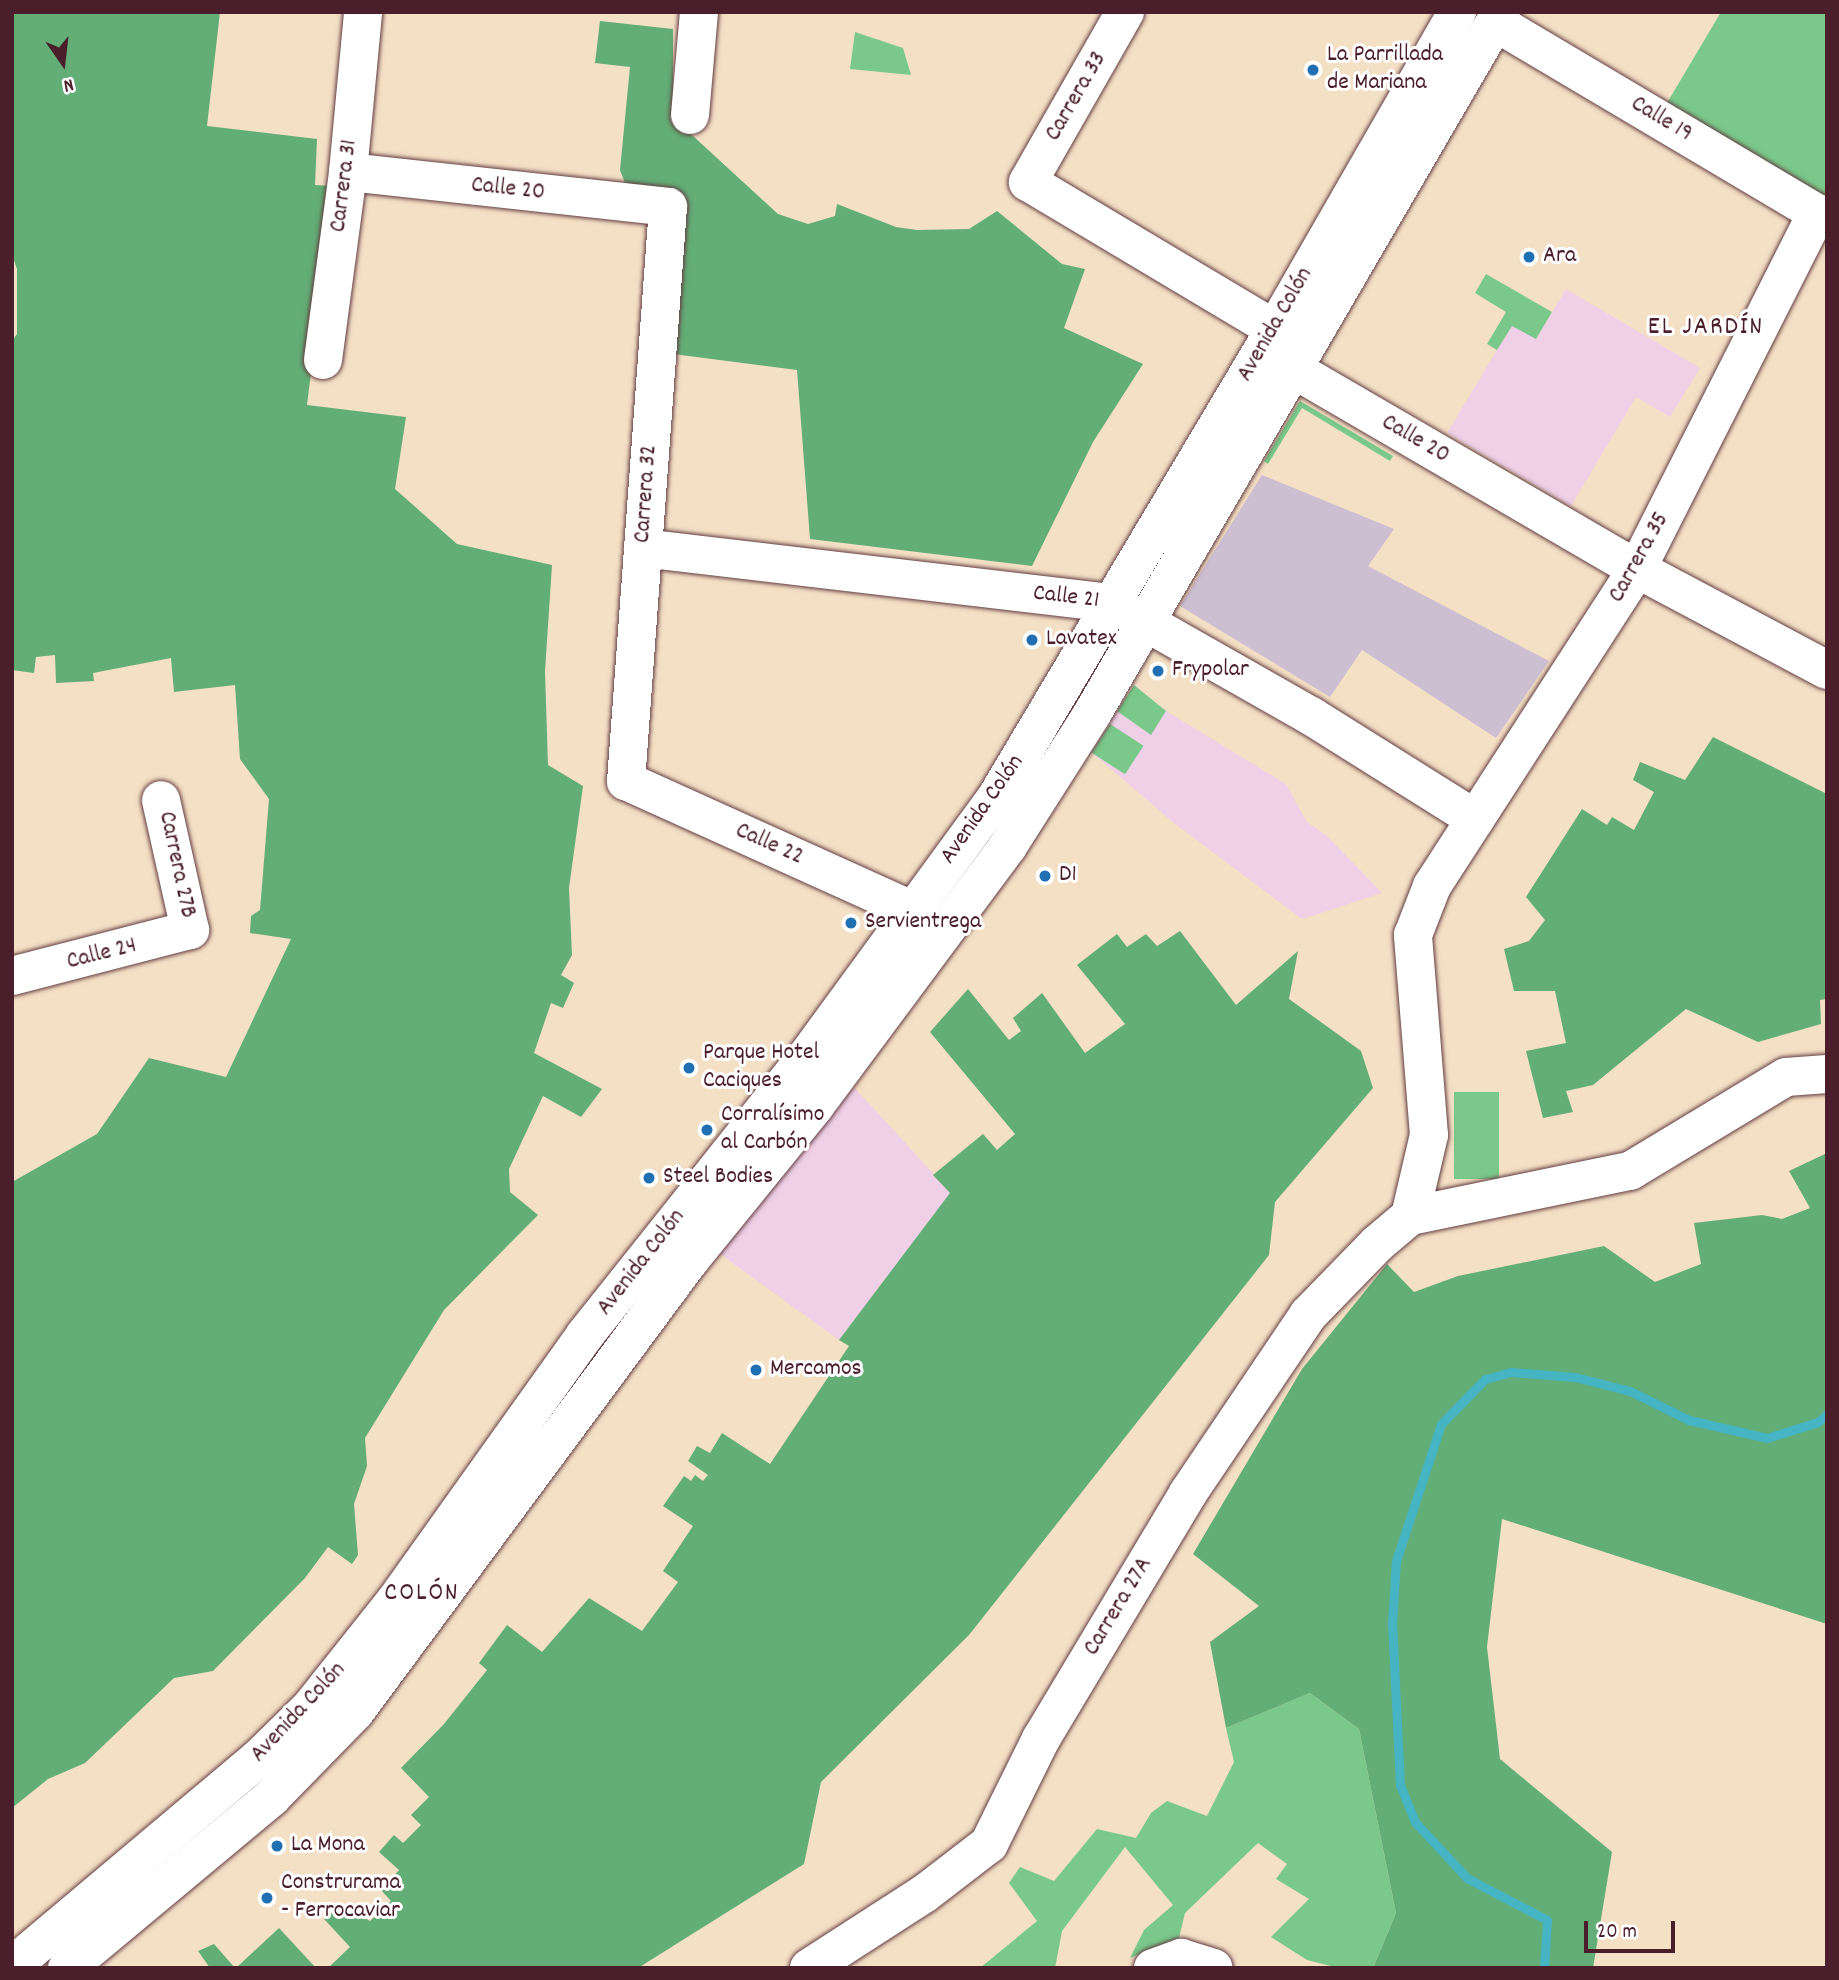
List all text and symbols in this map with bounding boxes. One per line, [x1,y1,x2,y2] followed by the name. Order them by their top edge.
[28,28,98,98] north arrow
[1327,42,1443,98] place label: La Parrillada de Mariana
[1040,47,1114,147] street label: Carrera 33
[1305,62,1321,78] marker: La Parrillada de Mariana
[60,70,76,98] text: N
[1625,90,1697,150] street label: Calle 19
[325,138,365,234] street label: Carrera 31
[470,172,546,208] street label: Calle 20
[1543,243,1576,271] place label: Ara
[1521,249,1537,265] marker: Ara
[1232,263,1320,387] street label: Avenida Colón
[1649,312,1763,344] district label: EL JARDÍN
[1376,409,1454,471] street label: Calle 20
[629,444,665,544] street label: Carrera 32
[1603,508,1677,608] street label: Carrera 35
[1031,580,1101,616] street label: Calle 21
[1046,626,1117,654] place label: Lavatex
[1024,632,1040,648] marker: Lavatex
[1172,657,1249,685] place label: Frypolar
[1150,663,1166,679] marker: Frypolar
[935,750,1031,870] street label: Avenida Colón
[151,809,201,921] street label: Carrera 27B
[730,817,808,873] street label: Calle 22
[1059,862,1077,890] place label: D1
[1037,868,1053,884] marker: D1
[865,909,981,937] place label: Servientrega
[843,915,859,931] marker: Servientrega
[64,932,140,978] street label: Calle 24
[703,1040,819,1096] place label: Parque Hotel Caciques
[681,1060,697,1076] marker: Parque Hotel Caciques
[721,1102,824,1158] place label: Corralísimo al Carbón
[699,1122,715,1138] marker: Corralísimo al Carbón
[663,1164,773,1192] place label: Steel Bodies
[641,1170,657,1186] marker: Steel Bodies
[592,1204,692,1322] street label: Avenida Colón
[770,1356,862,1384] place label: Mercamos
[748,1362,764,1378] marker: Mercamos
[1078,1552,1160,1662] street label: Carrera 27A
[385,1578,459,1610] district label: COLÓN
[245,1657,353,1769] street label: Avenida Colón
[291,1832,365,1860] place label: La Mona
[269,1838,285,1854] marker: La Mona
[281,1870,401,1926] place label: Construrama - Ferrocaviar
[259,1890,275,1906] marker: Construrama - Ferrocaviar
[1587,1906,1678,1950] scale bar
[1597,1918,1637,1948] text: 20 m

